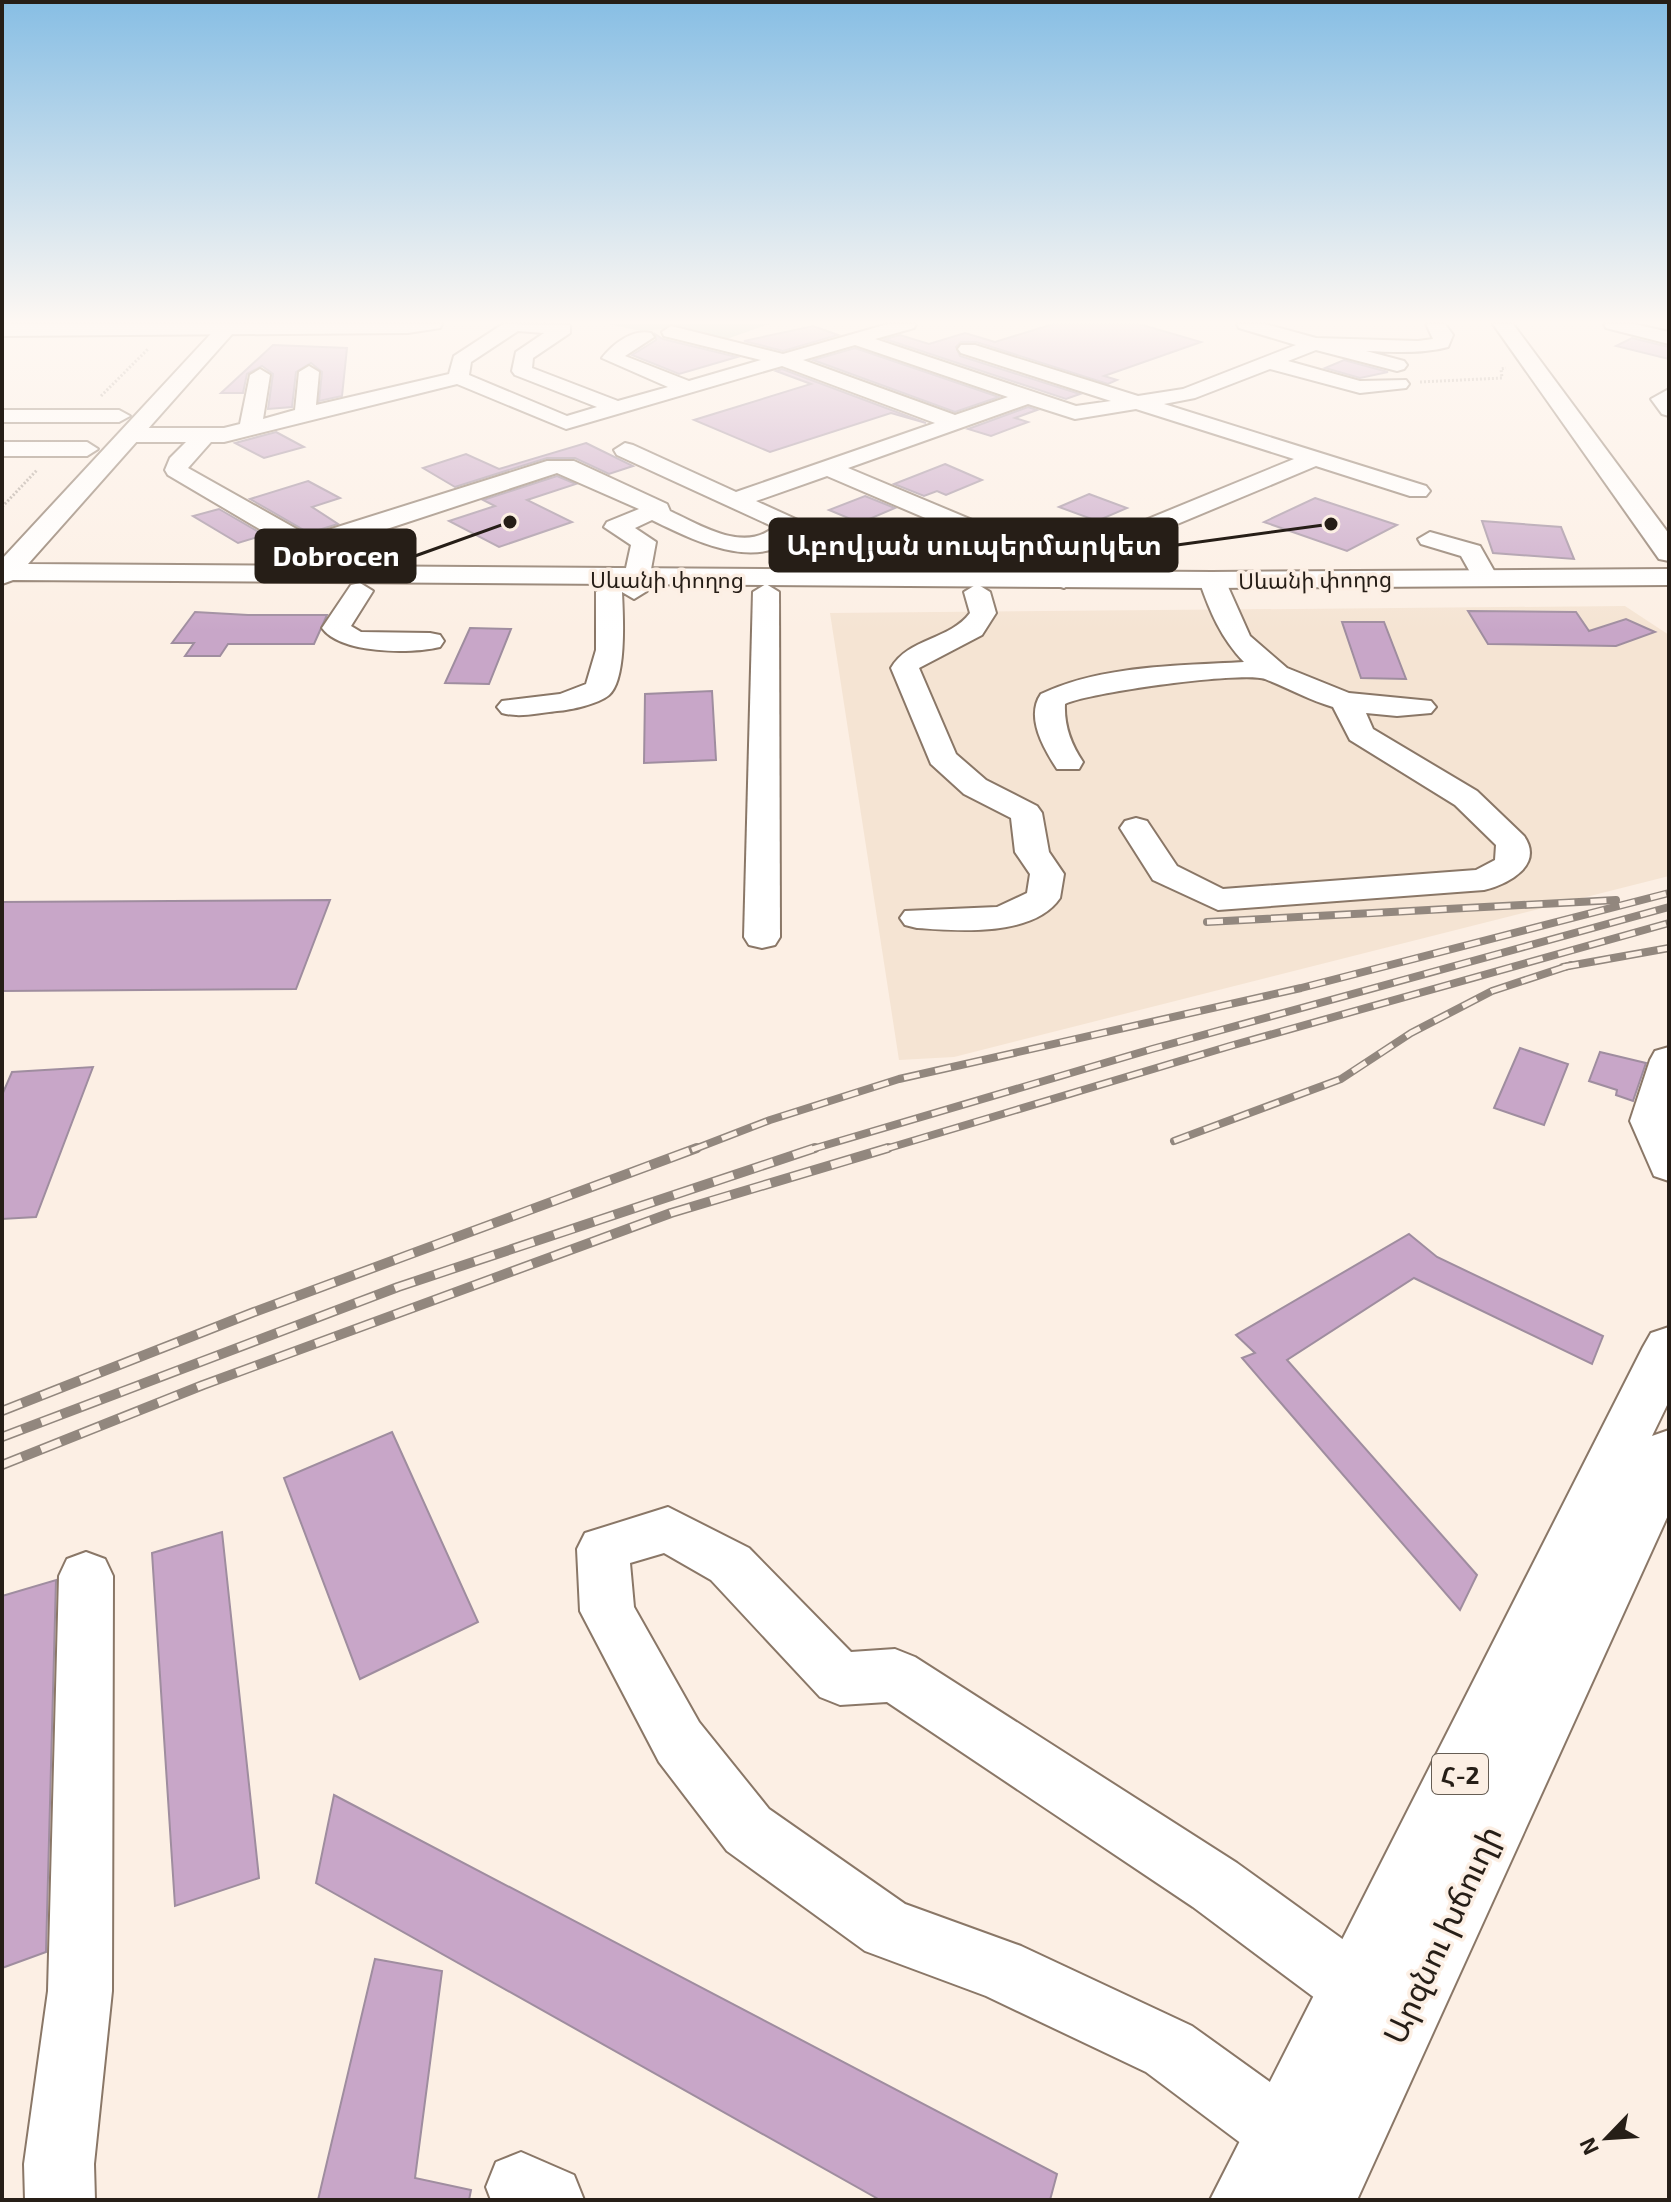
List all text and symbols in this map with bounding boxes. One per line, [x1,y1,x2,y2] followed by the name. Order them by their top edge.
[770,519,1177,571] callout: Աբովյան սուպերմարկետ
[786,527,1162,562] text: Աբովյան սուպերմարկետ
[256,530,415,582] callout: Dobrocen
[272,538,400,572] text: Dobrocen
[1238,565,1392,594] street label: Սևանի փողոց
[590,566,744,593] street label: Սևանի փողոց
[1432,1754,1488,1794] road number: Հ-2
[1374,1819,1510,2050] street label: Արզնու խճուղի
[1567,2098,1647,2178] north arrow
[1573,2134,1603,2160] text: N

